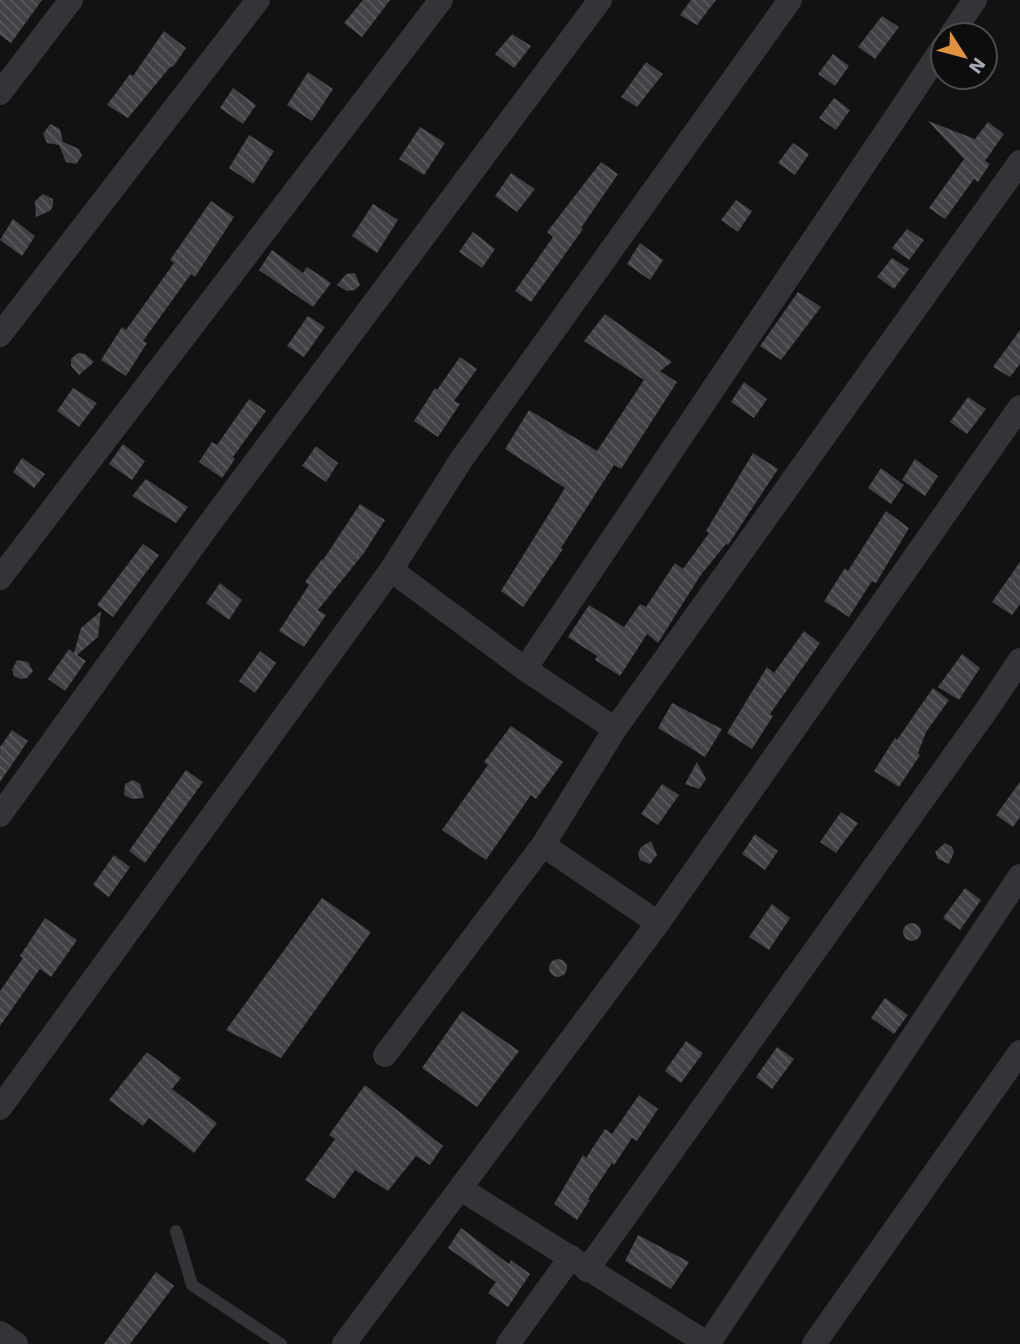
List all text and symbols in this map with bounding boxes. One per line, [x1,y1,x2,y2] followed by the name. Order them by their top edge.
[929,21,999,91] north arrow
[964,53,991,78] text: N

